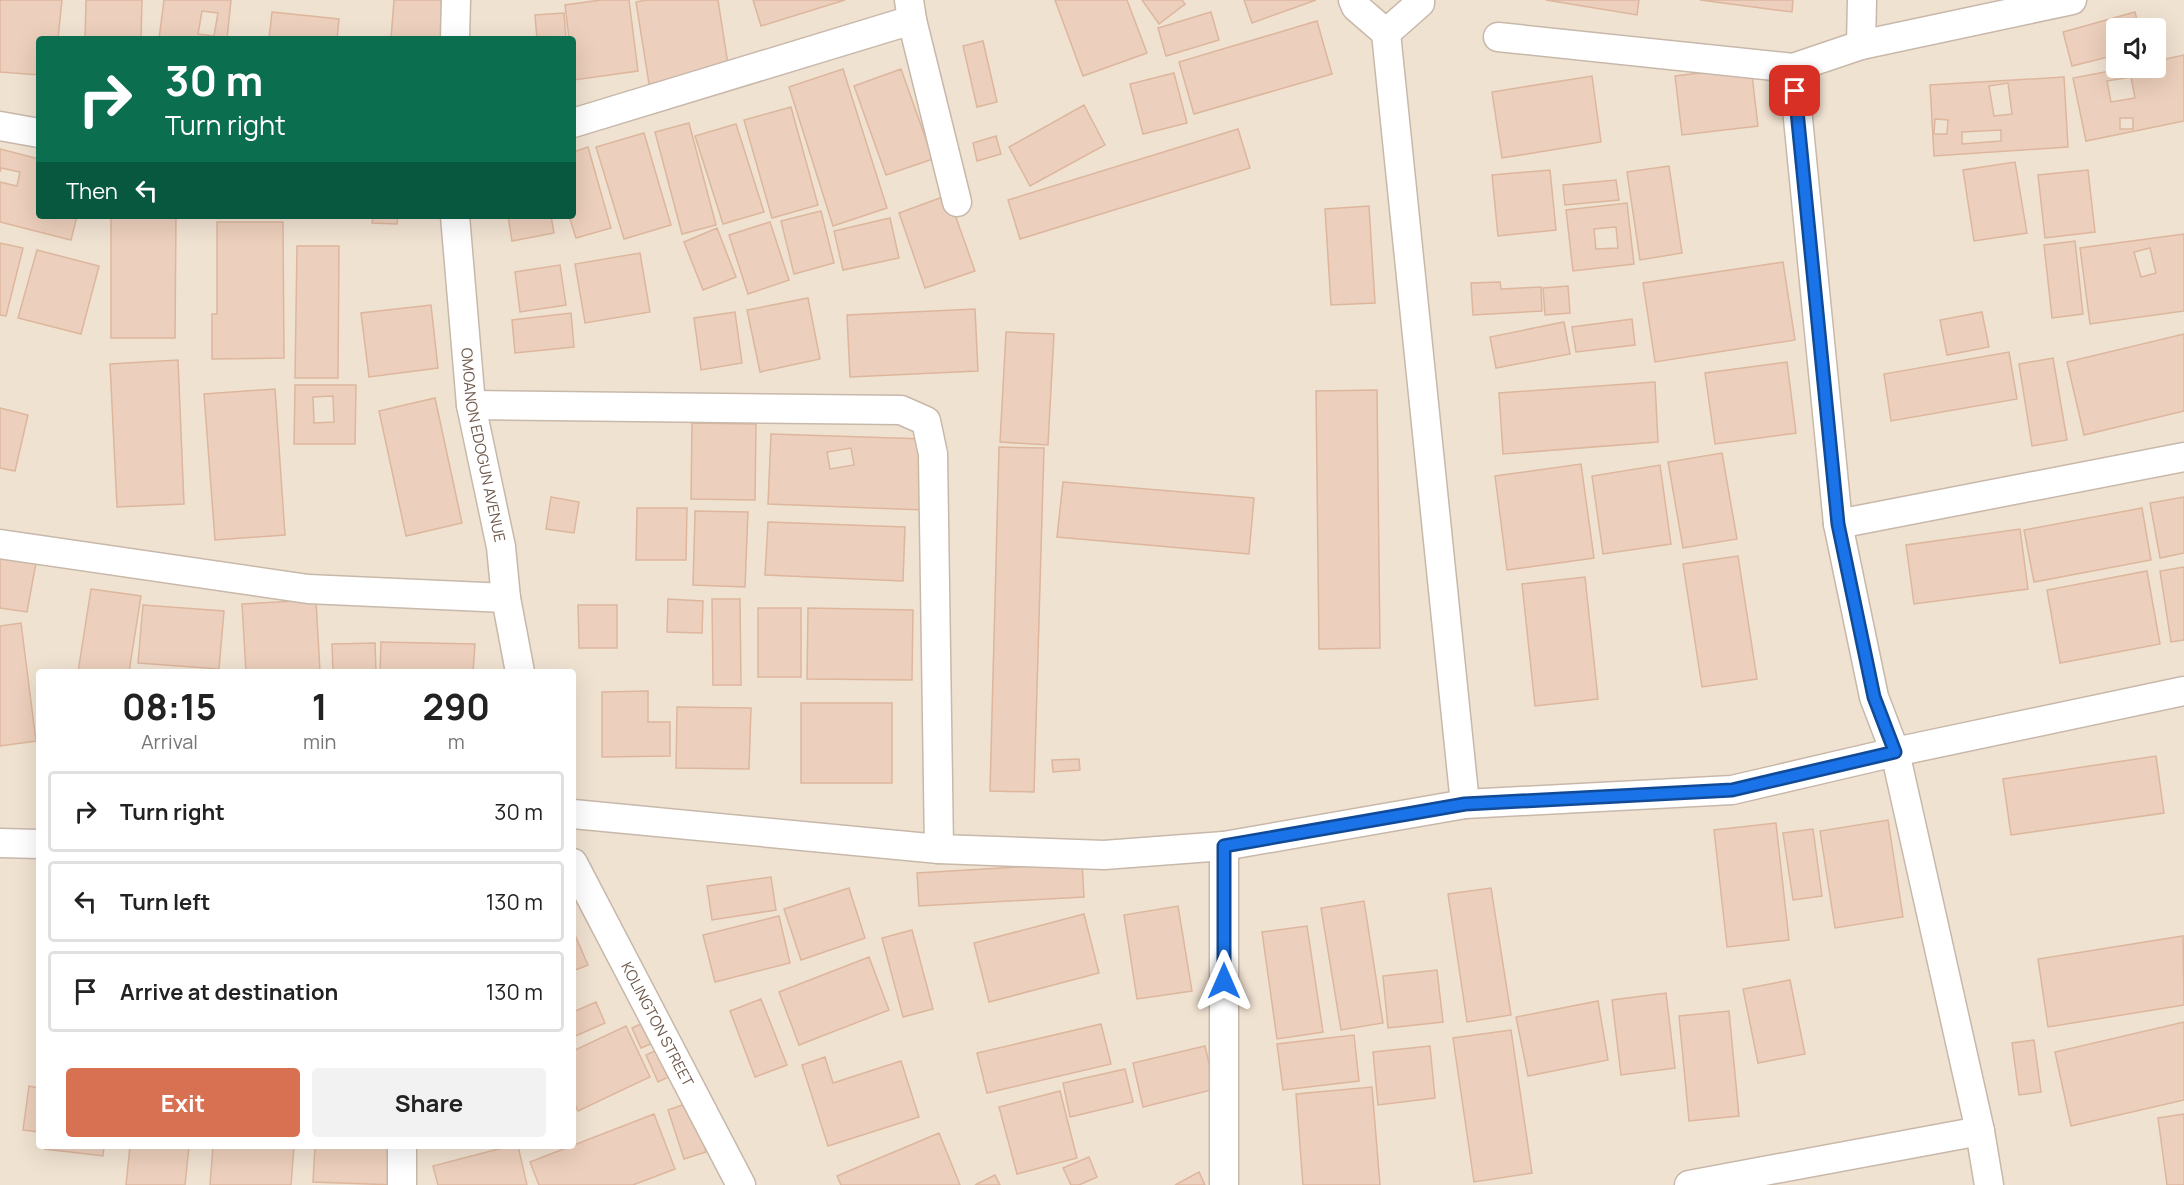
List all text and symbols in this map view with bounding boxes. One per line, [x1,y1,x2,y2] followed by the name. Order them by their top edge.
[2106,18,2166,78] map controls
[2106,18,2166,78] button: sound
[165,51,263,109] text: 30 m
[66,60,144,138] icon: right
[1769,65,1820,116] pin
[1778,74,1811,107] icon: arrive
[165,106,286,143] text: Turn right
[130,174,163,207] icon: left
[66,176,118,206] text: Then
[456,347,511,544] street label: OMOANON EDOGUN AVENUE
[122,682,217,731] text: 08:15
[312,682,328,731] text: 1
[422,682,490,731] text: 290
[141,728,198,755] text: Arrival
[303,728,336,755] text: min
[448,728,465,755] text: m
[69,795,102,828] icon: right
[120,797,225,827] text: Turn right
[494,797,543,827] text: 30 m
[69,885,102,918] icon: left
[120,887,210,917] text: Turn left
[486,887,543,917] text: 130 m
[1192,949,1256,1013] position arrow
[616,958,699,1090] street label: KOLINGTON STREET
[69,975,102,1008] icon: arrive
[120,977,338,1007] text: Arrive at destination
[486,977,543,1007] text: 130 m
[66,1068,300,1137] button: Exit
[312,1068,546,1137] button: Share

